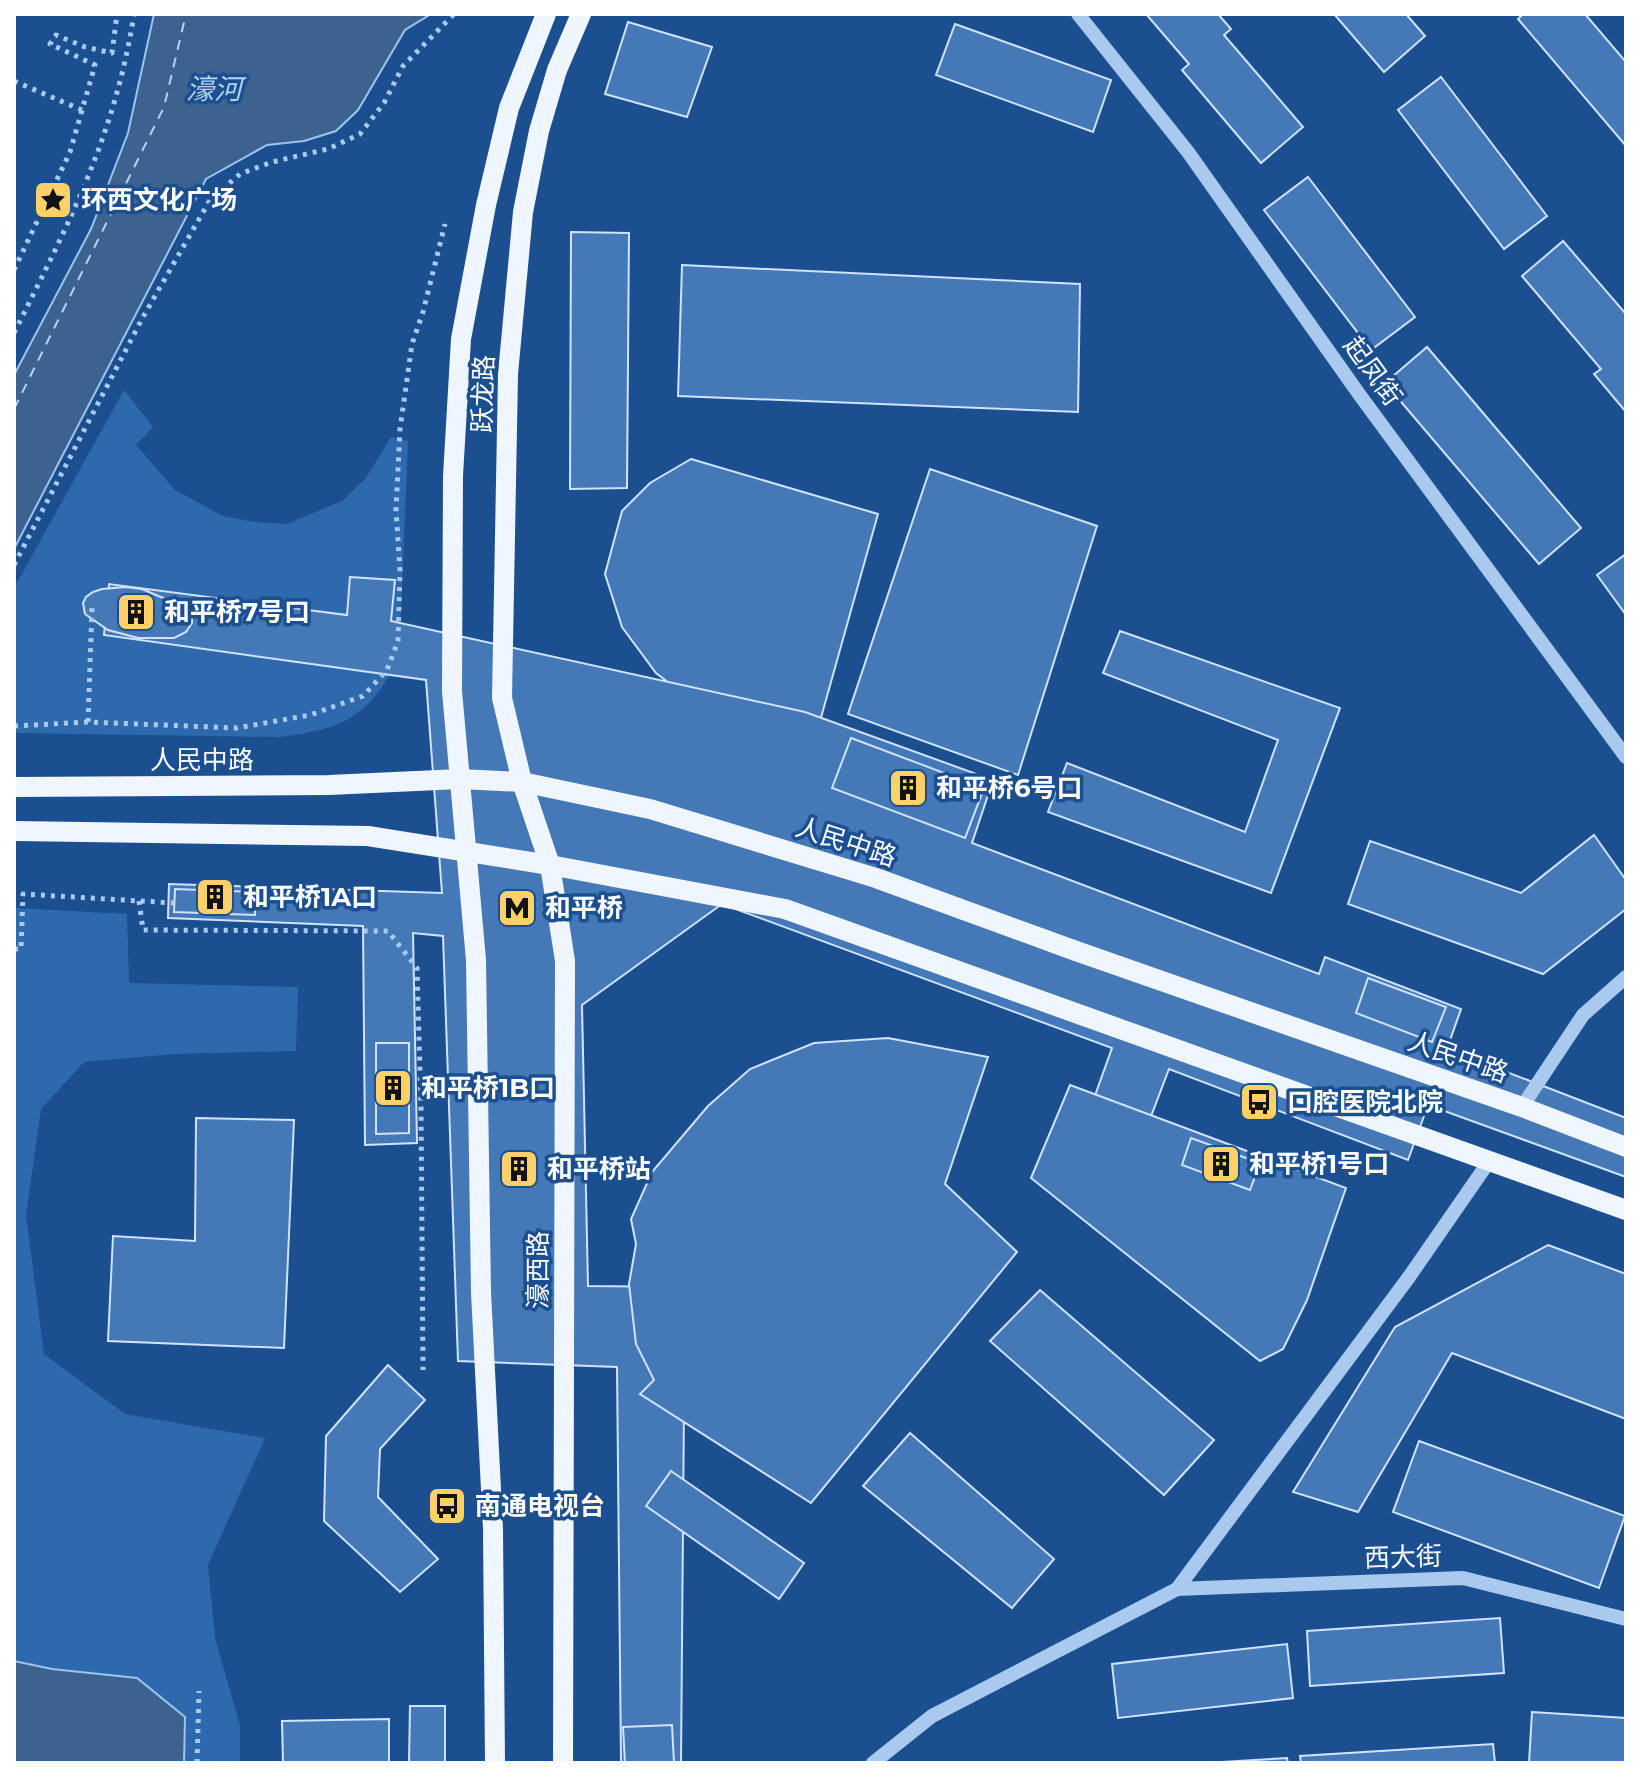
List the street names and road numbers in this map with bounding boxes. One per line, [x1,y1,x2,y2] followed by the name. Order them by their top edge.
[1337,330,1409,412] street label: 起凤街
[466,354,500,434] street label: 跃龙路
[150,744,254,776] street label: 人民中路
[792,811,900,873] street label: 人民中路
[1404,1025,1512,1089] street label: 人民中路
[522,1231,554,1309] street label: 濠西路
[1363,1540,1443,1574] street label: 西大街

